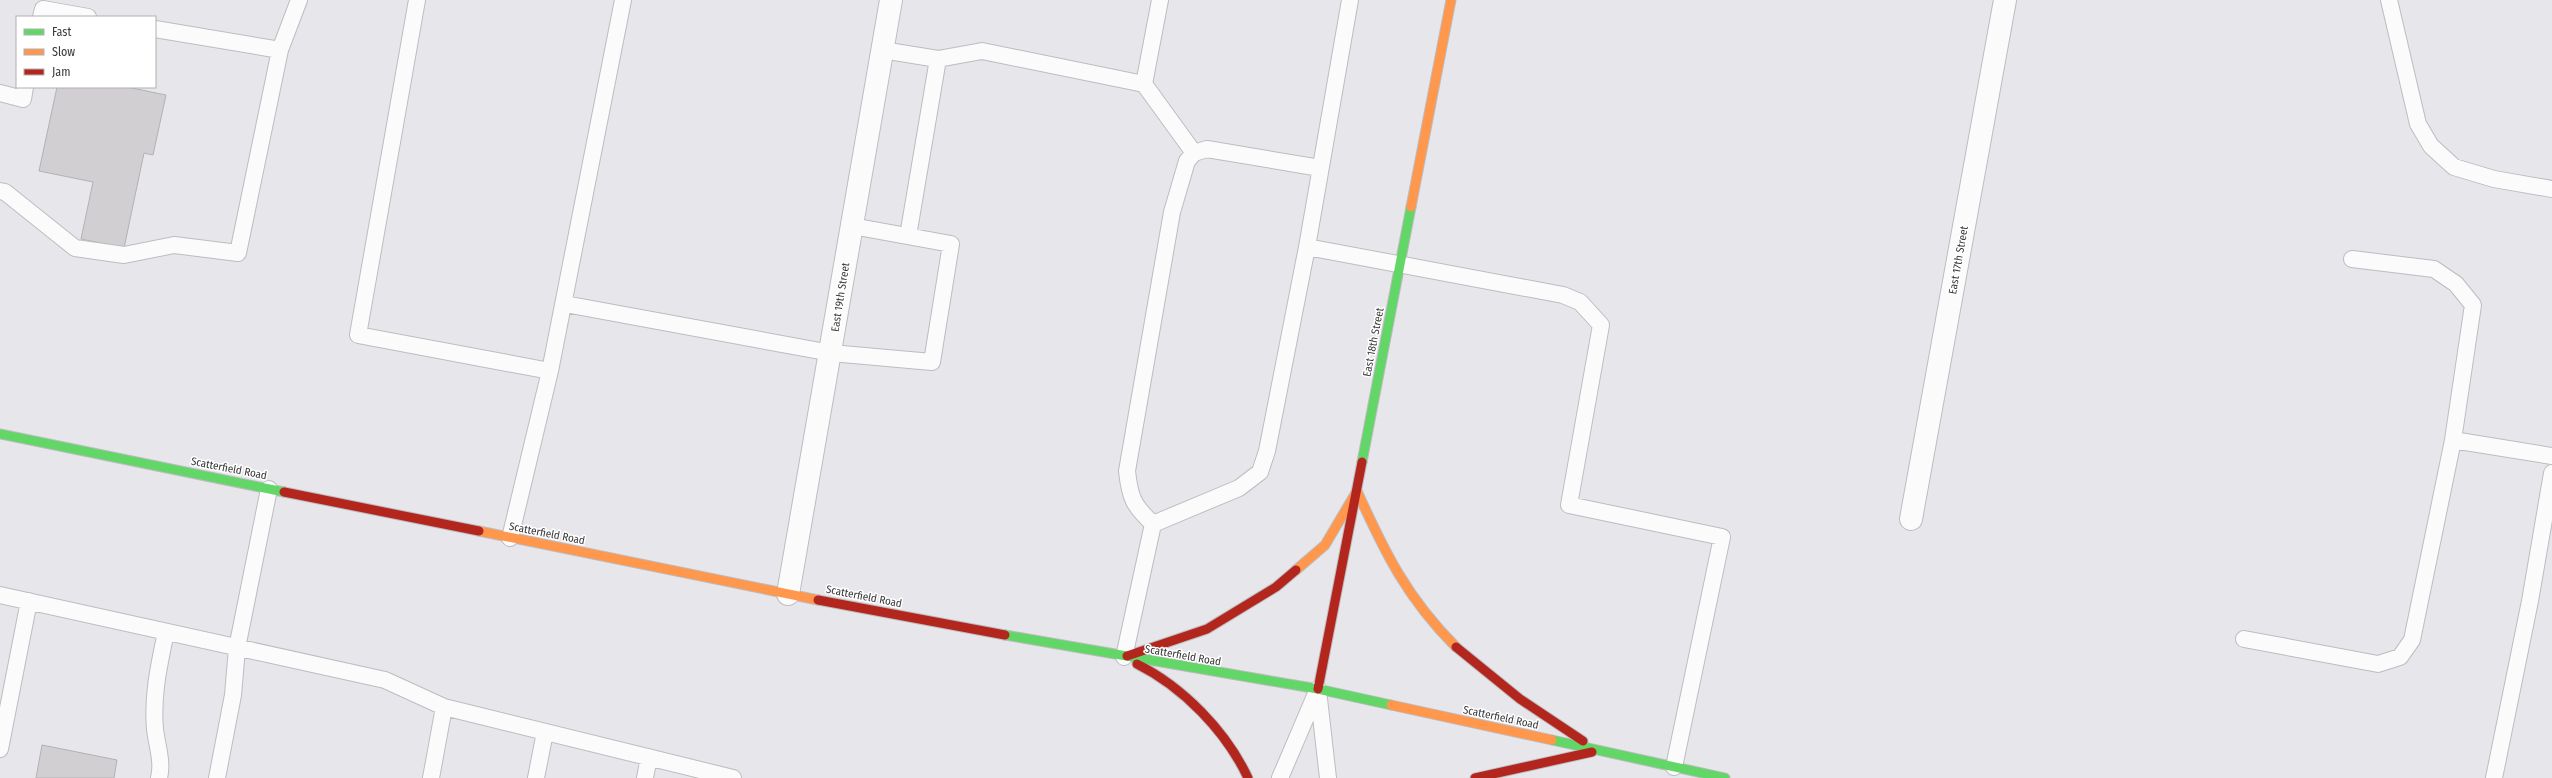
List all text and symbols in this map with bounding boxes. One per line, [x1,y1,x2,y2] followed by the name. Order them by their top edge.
[16,16,156,88] legend
[52,25,71,39] text: Fast
[52,45,75,59] text: Slow
[52,65,70,79] text: Jam
[1946,225,1971,295] street label: East 17th Street
[829,261,852,333] street label: East 19th Street
[1360,306,1387,378] street label: East 18th Street
[190,455,268,482] street label: Scatterfield Road
[508,520,586,547] street label: Scatterfield Road
[825,583,903,610] street label: Scatterfield Road
[1144,642,1222,669] street label: Scatterfield Road
[1462,703,1540,732] street label: Scatterfield Road

